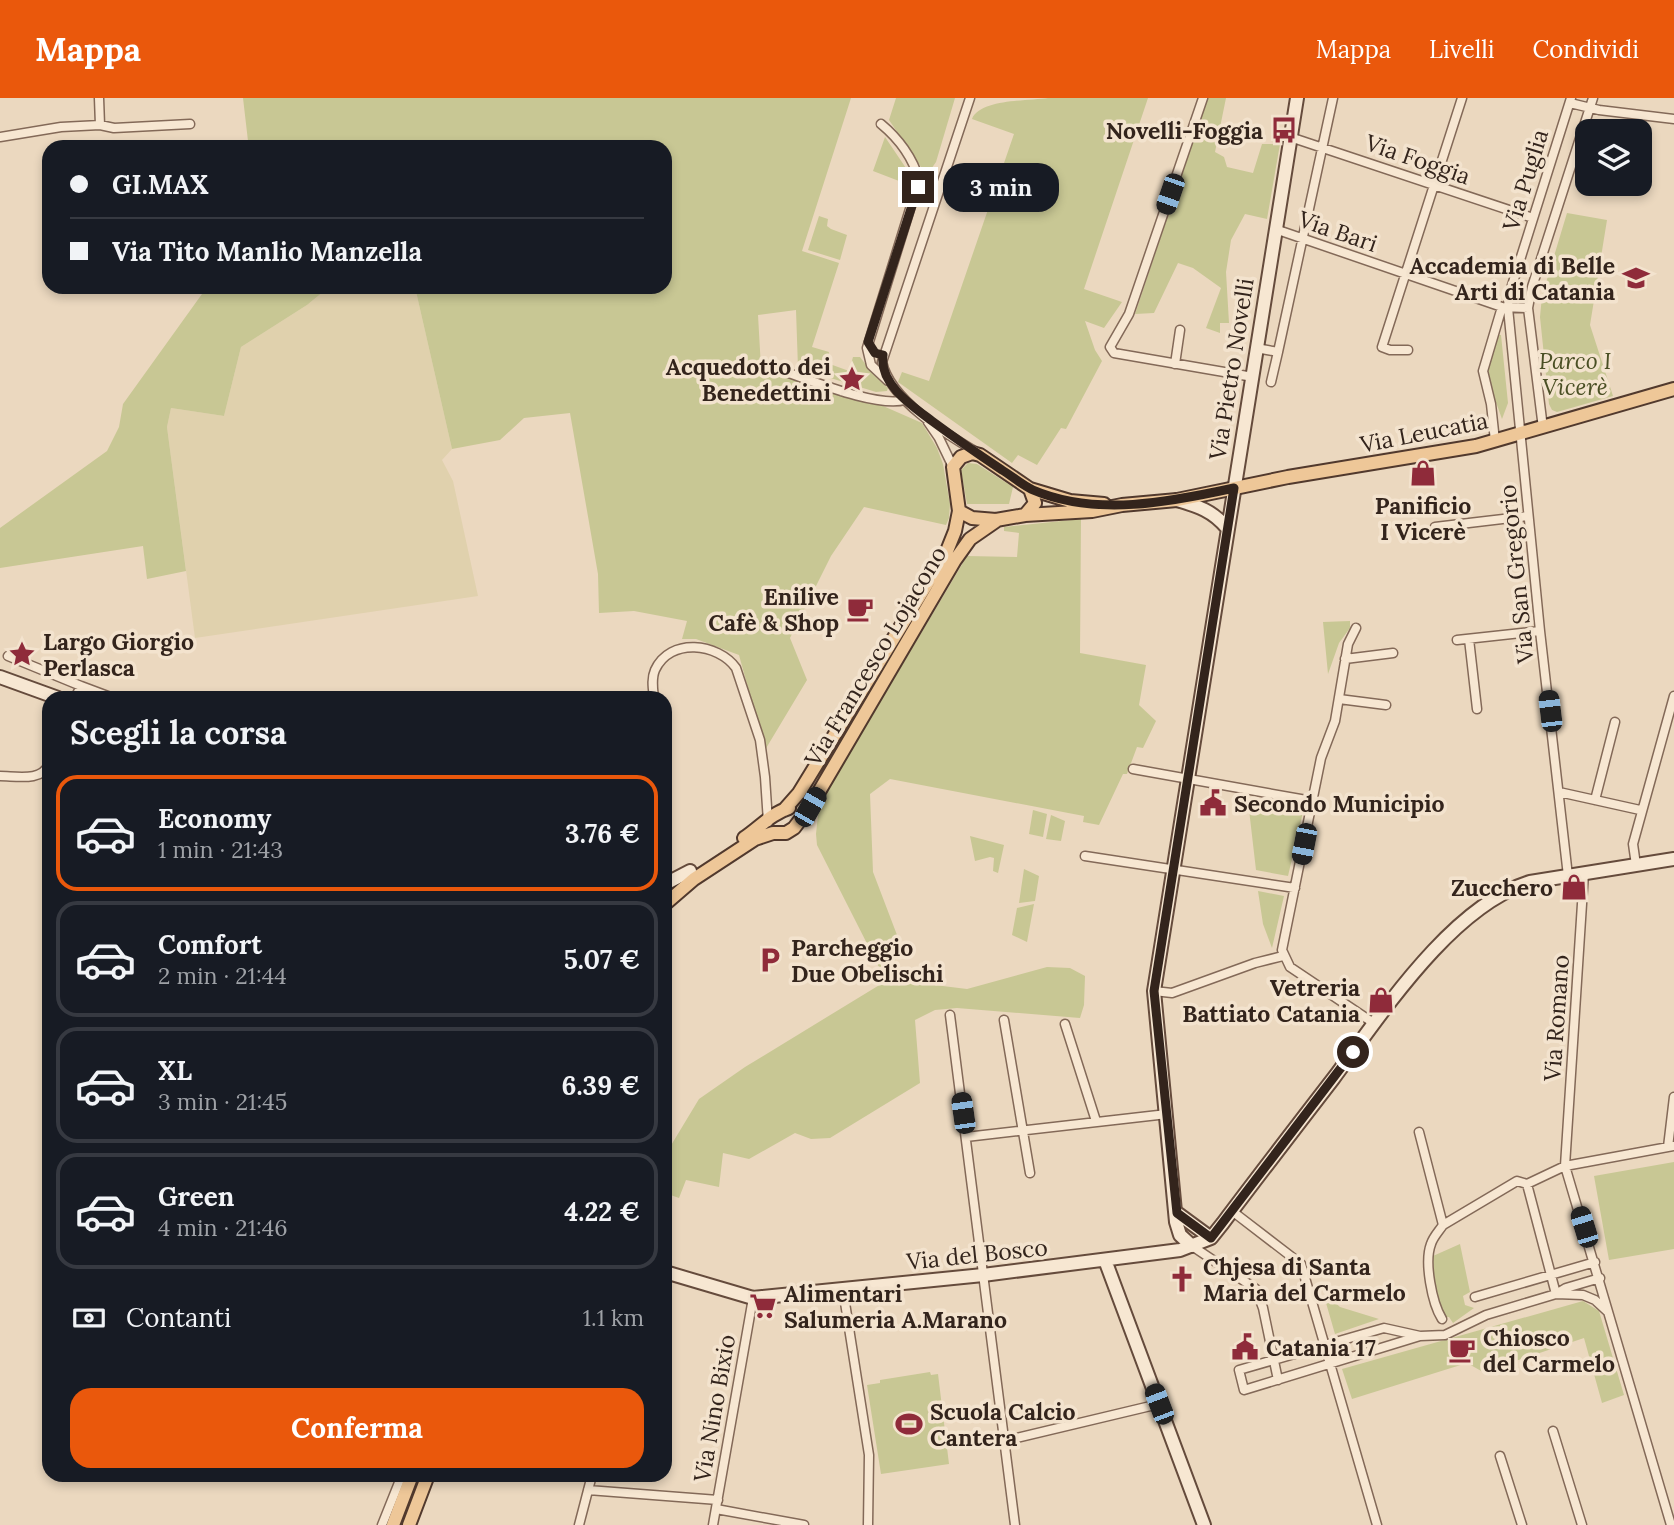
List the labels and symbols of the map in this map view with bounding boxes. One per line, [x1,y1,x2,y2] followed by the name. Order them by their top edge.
[1269,115,1299,145] bus stop icon: Novelli-Foggia
[1106,116,1263,145] place label: Novelli-Foggia
[1496,126,1554,235] street label: Via Puglia
[1361,127,1474,191] street label: Via Foggia
[942,162,1058,212] callout: 3 min
[902,171,934,203] route end
[1154,171,1187,217] car
[1294,204,1381,258] street label: Via Bari
[1410,251,1615,306] place label: Accademia di Belle Arti di Catania
[1621,263,1651,293] school or university icon: Accademia di Belle Arti di Catania
[1202,276,1260,463] street label: Via Pietro Novelli
[1539,346,1611,401] park label: Parco I Vicerè
[666,352,831,407] place label: Acquedotto dei Benedettini
[837,364,867,394] place icon: Acquedotto dei Benedettini
[1357,405,1491,459] street label: Via Leucatia
[1408,458,1438,488] shop icon: Panificio I Vicerè
[1492,483,1540,666] street label: Via San Gregorio
[1375,491,1471,546] place label: Panificio I Vicerè
[797,541,952,772] street label: Via Francesco Lojacono
[708,582,839,637] place label: Enilive Cafè & Shop
[845,594,875,624] cafe icon: Enilive Cafè & Shop
[43,627,194,682] place label: Largo Giorgio Perlasca
[7,639,37,669] place icon: Largo Giorgio Perlasca
[1538,689,1563,733] car
[791,784,830,830] car
[1198,788,1228,818] public building icon: Secondo Municipio
[1234,789,1445,818] place label: Secondo Municipio
[1290,821,1319,867] car
[1559,872,1589,902] shop icon: Zucchero
[1451,873,1553,902] place label: Zucchero
[791,933,944,988] place label: Parcheggio Due Obelischi
[755,945,785,975] parking icon: Parcheggio Due Obelischi
[1537,954,1575,1083] street label: Via Romano
[1182,973,1360,1028] place label: Vetreria Battiato Catania
[1366,985,1396,1015] shop icon: Vetreria Battiato Catania
[1337,1036,1369,1068] route start
[950,1091,977,1135] car
[1568,1204,1601,1250] car
[904,1232,1049,1276] street label: Via del Bosco
[1203,1252,1406,1307] place label: Chjesa di Santa Maria del Carmelo
[1167,1264,1197,1294] church icon: Chjesa di Santa Maria del Carmelo
[784,1279,1007,1334] place label: Alimentari Salumeria A.Marano
[748,1291,778,1321] supermarket icon: Alimentari Salumeria A.Marano
[1483,1323,1615,1378] place label: Chiosco del Carmelo
[687,1332,741,1485] street label: Via Nino Bixio
[1230,1332,1260,1362] public building icon: Catania 17
[1266,1333,1376,1362] place label: Catania 17
[1447,1335,1477,1365] cafe icon: Chiosco del Carmelo
[1142,1381,1177,1427] car
[930,1397,1076,1452] place label: Scuola Calcio Cantera
[894,1409,924,1439] sports icon: Scuola Calcio Cantera

